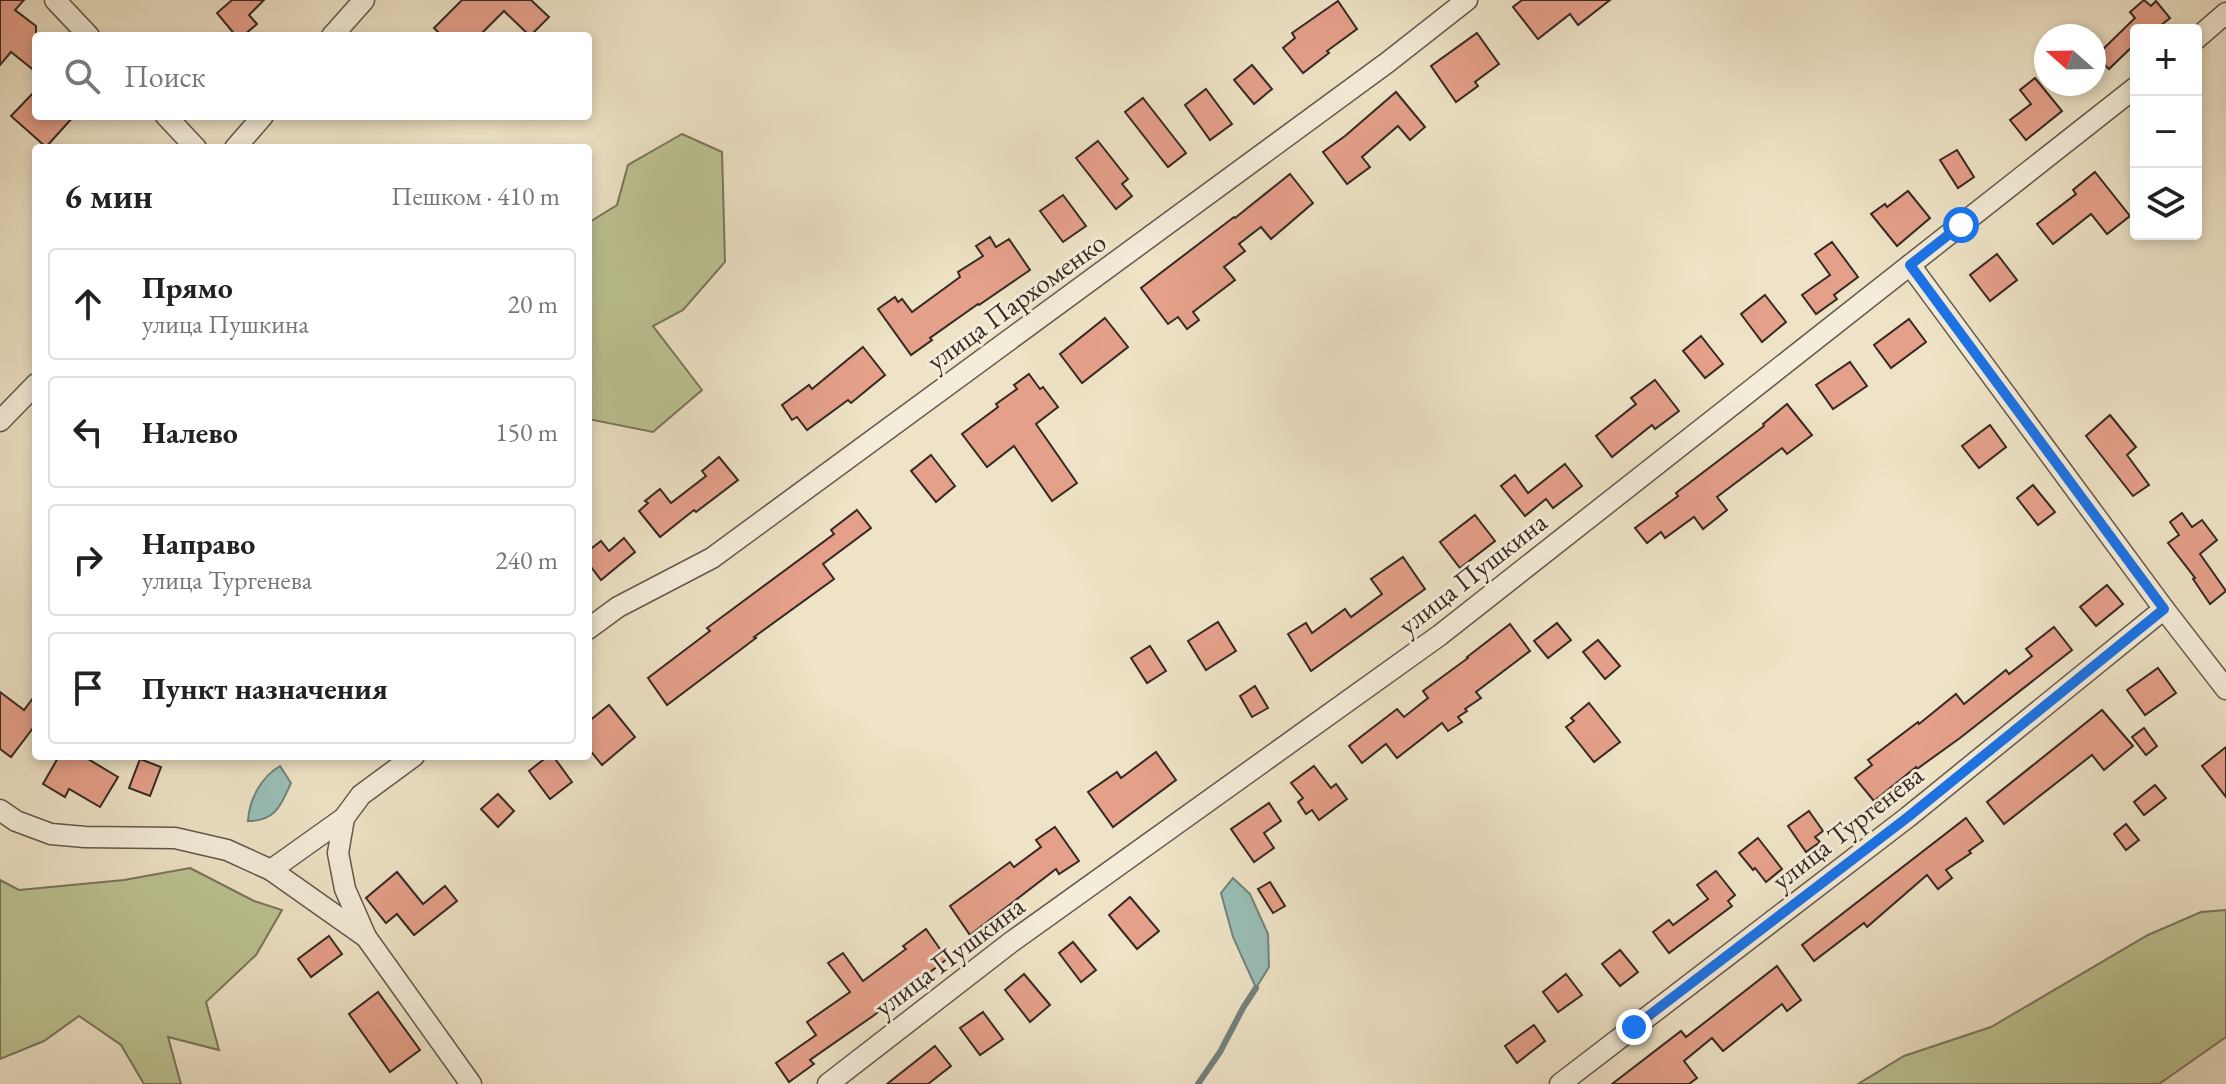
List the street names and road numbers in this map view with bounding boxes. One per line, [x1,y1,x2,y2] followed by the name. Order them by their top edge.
[919,224,1113,378] street label: улица Пархоменко
[1390,503,1555,643] street label: улица Пушкина
[1764,756,1931,898] street label: улица Тургенева
[866,887,1032,1024] street label: улица Пушкина

